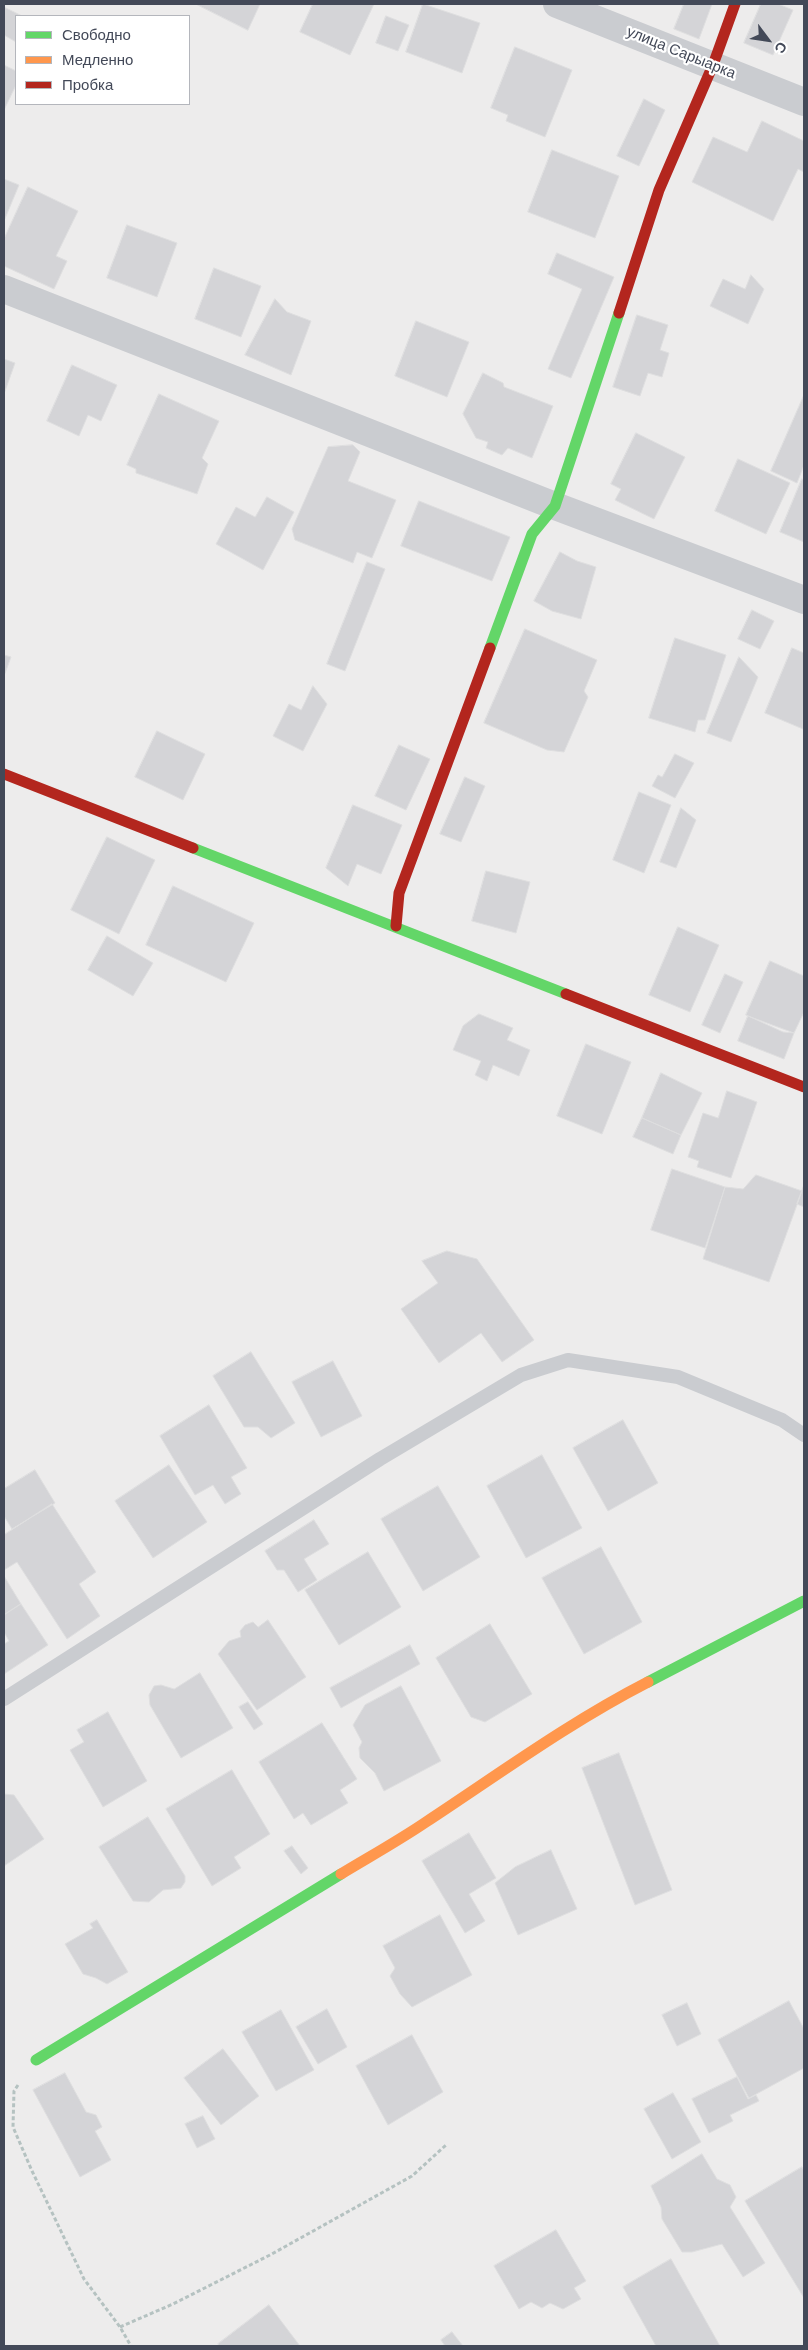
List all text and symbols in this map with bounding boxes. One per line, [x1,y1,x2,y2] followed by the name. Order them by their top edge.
[15,15,190,105] legend
[743,15,793,65] north arrow
[624,23,738,83] street label: улица Сарыарка
[62,26,131,43] text: Свободно
[771,39,790,56] text: С
[62,51,133,68] text: Медленно
[62,76,113,93] text: Пробка

